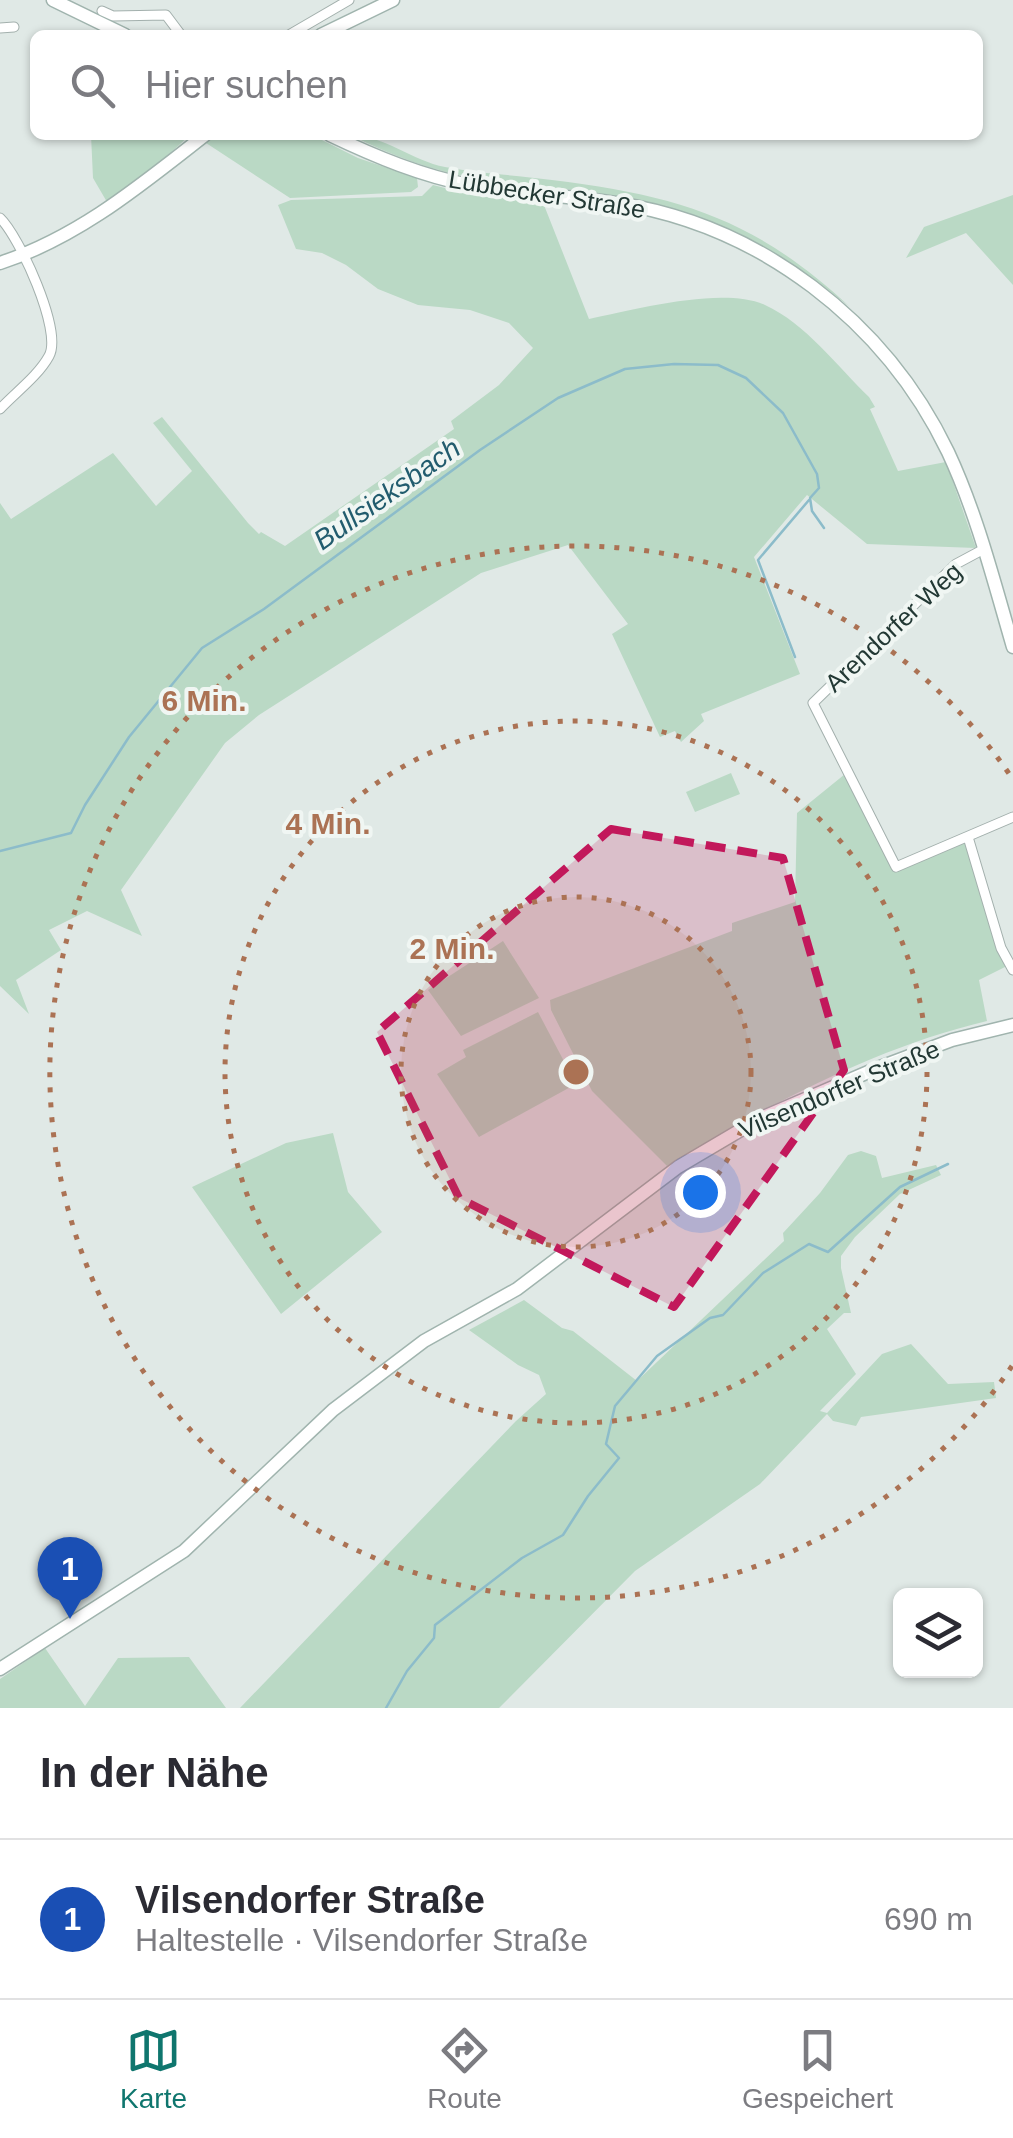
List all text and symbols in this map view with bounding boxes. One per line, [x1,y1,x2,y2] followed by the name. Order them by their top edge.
[30,30,983,140] search box
[65,58,120,113] icon: search
[145,64,348,106] text: Hier suchen
[447,165,647,223] street label: Lübbecker Straße
[308,432,466,556] water label: Bullsieksbach
[819,557,967,697] street label: Arendorfer Weg
[161,684,247,717] text: 6 Min.
[285,807,371,840] text: 4 Min.
[409,932,495,965] text: 2 Min.
[735,1034,943,1144] street label: Vilsendorfer Straße
[558,1054,594,1090] centre of rings
[675,1167,726,1218] your location
[38,1536,102,1619] pin: 1
[893,1588,983,1678] map controls
[893,1588,983,1678] button: layers
[40,1749,269,1796] text: In der Nähe
[135,1879,485,1921] text: Vilsendorfer Straße
[64,1901,81,1937] text: 1
[884,1901,973,1937] text: 690 m
[135,1922,588,1958] text: Haltestelle · Vilsendorfer Straße
[120,2023,187,2115] tab: Karte
[427,2023,502,2115] tab: Route
[742,2023,893,2115] tab: Gespeichert

